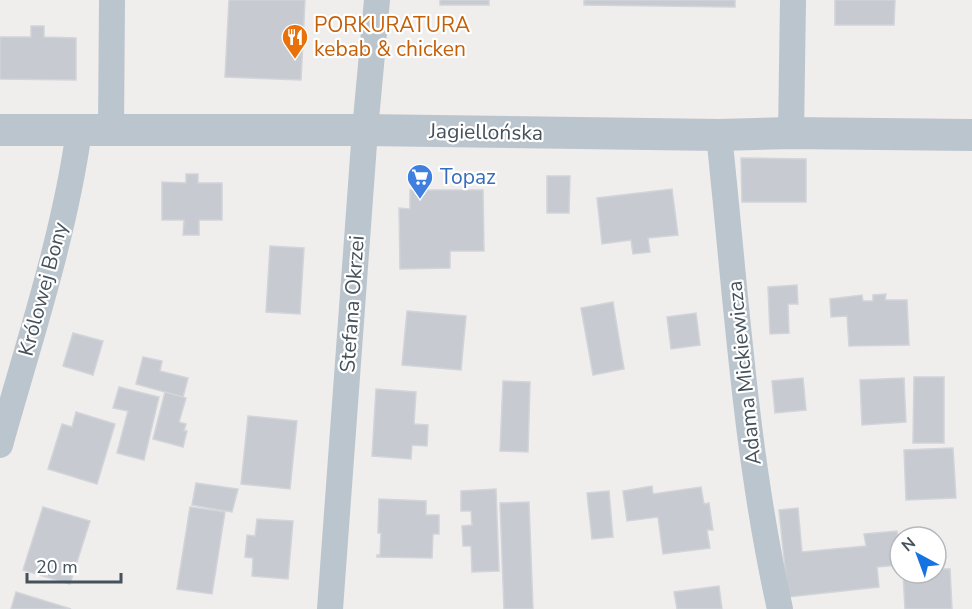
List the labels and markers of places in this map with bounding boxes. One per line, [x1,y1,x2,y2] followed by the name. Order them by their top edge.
[314,11,470,63] place label: PORKURATURA kebab & chicken
[280,22,310,60] restaurant icon: PORKURATURA kebab & chicken
[405,162,435,200] supermarket icon: Topaz
[440,163,496,191] place label: Topaz

